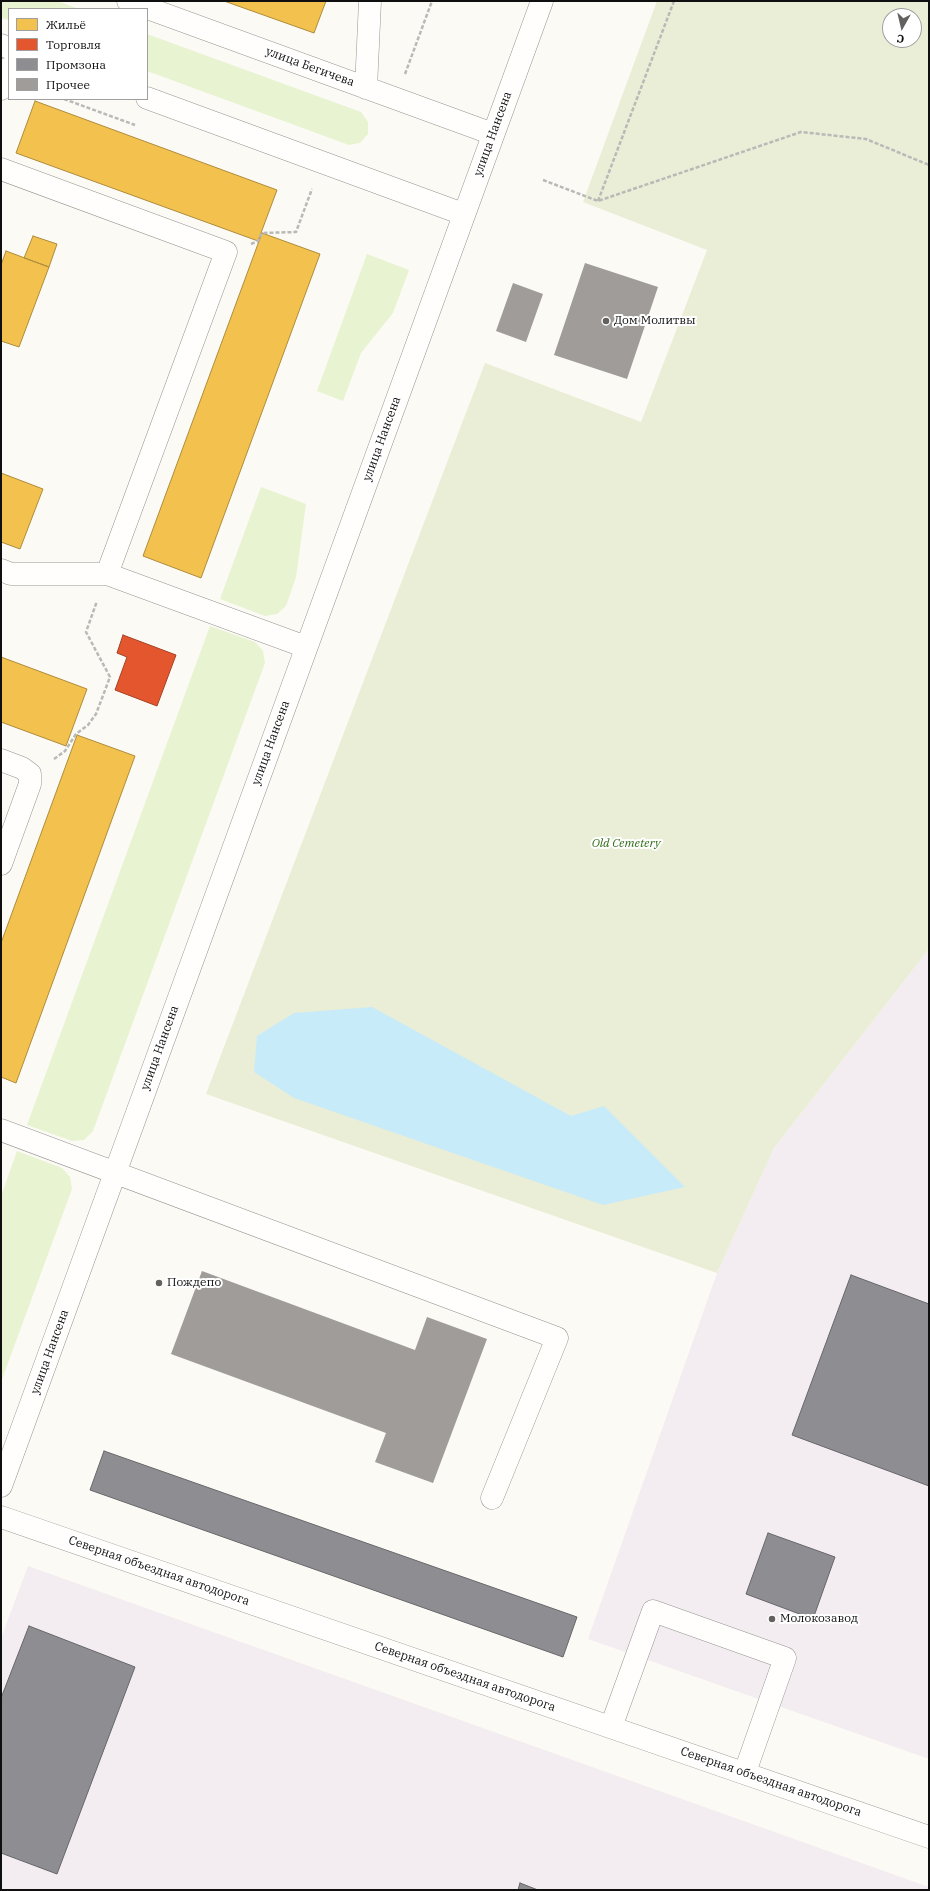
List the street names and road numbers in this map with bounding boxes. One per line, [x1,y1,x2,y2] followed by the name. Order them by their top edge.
[264,44,356,90] street label: улица Бегичева
[471,90,515,178] street label: улица Нансена
[360,395,404,483] street label: улица Нансена
[249,699,293,787] street label: улица Нансена
[138,1004,182,1092] street label: улица Нансена
[28,1308,72,1396] street label: улица Нансена
[67,1533,251,1609] street label: Северная объездная автодорога
[373,1639,557,1715] street label: Северная объездная автодорога
[679,1744,863,1820] street label: Северная объездная автодорога

